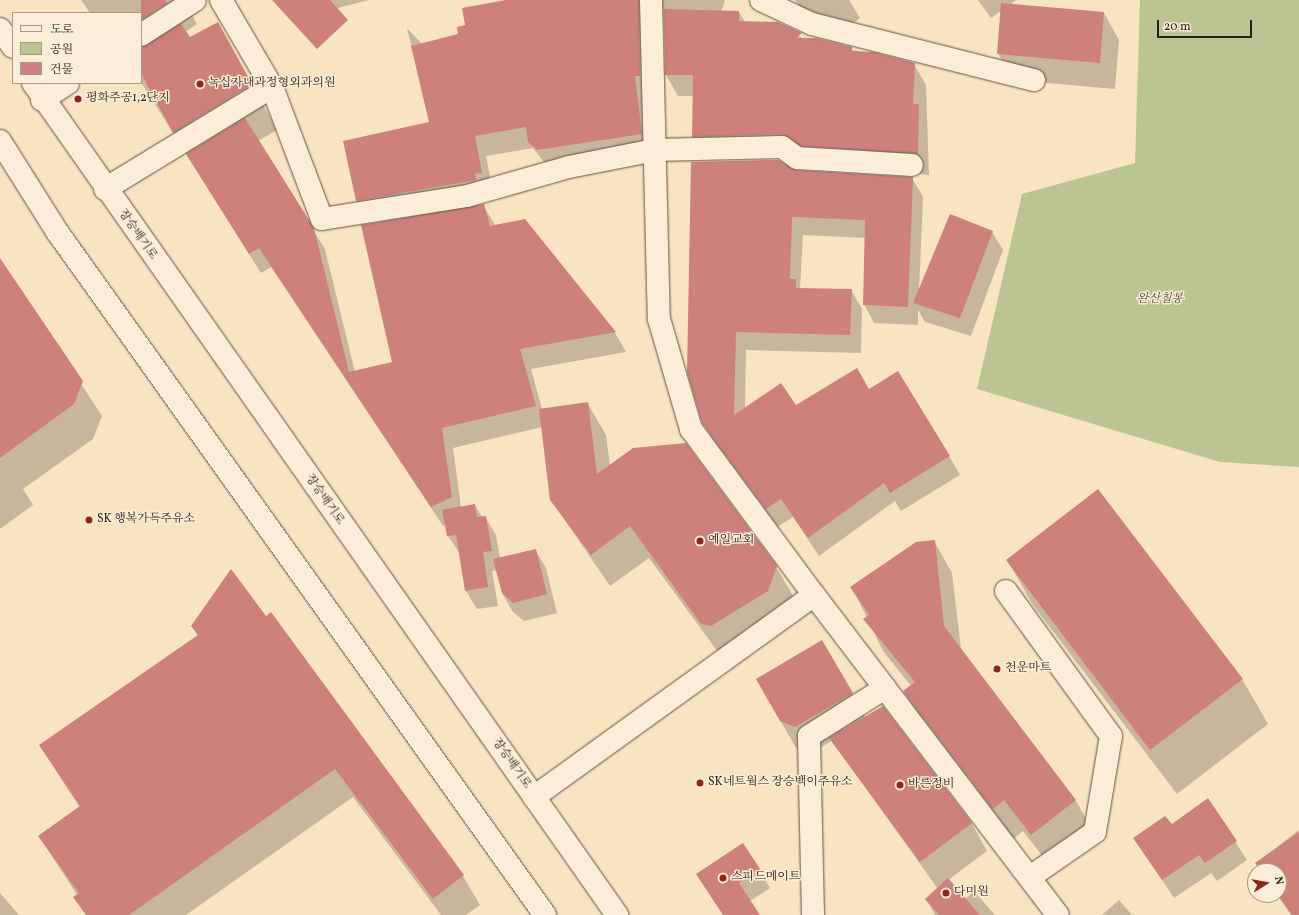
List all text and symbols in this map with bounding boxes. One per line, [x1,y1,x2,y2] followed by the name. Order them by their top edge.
[12,12,142,84] legend
[1159,12,1254,38] scale bar
[1164,19,1191,35] text: 20 m
[50,22,73,38] text: 도로
[50,42,73,58] text: 공원
[50,62,73,78] text: 건물
[208,77,336,91] place label: 녹십자내과정형외과의원
[195,79,205,89] marker: 녹십자내과정형외과의원
[86,92,170,106] place label: 평화주공1,2단지
[73,94,83,104] marker: 평화주공1,2단지
[114,207,160,263] street label: 장승배기로
[1137,293,1183,307] park label: 완산칠봉
[301,472,347,528] street label: 장승배기로
[97,513,195,527] place label: SK 행복가득주유소
[84,515,94,525] marker: SK 행복가득주유소
[708,534,754,548] place label: 예일교회
[695,536,705,546] marker: 예일교회
[1005,662,1051,676] place label: 천운마트
[992,664,1002,674] marker: 천운마트
[488,736,534,792] street label: 장승배기로
[708,776,853,790] place label: SK네트웤스 장승백이주유소
[695,778,705,788] marker: SK네트웤스 장승백이주유소
[908,778,954,792] place label: 바른정비
[895,780,905,790] marker: 바른정비
[1247,863,1287,903] north arrow
[731,871,801,885] place label: 스피드메이트
[718,873,728,883] marker: 스피드메이트
[1270,875,1286,886] text: N
[954,886,989,900] place label: 다미원
[941,888,951,898] marker: 다미원

